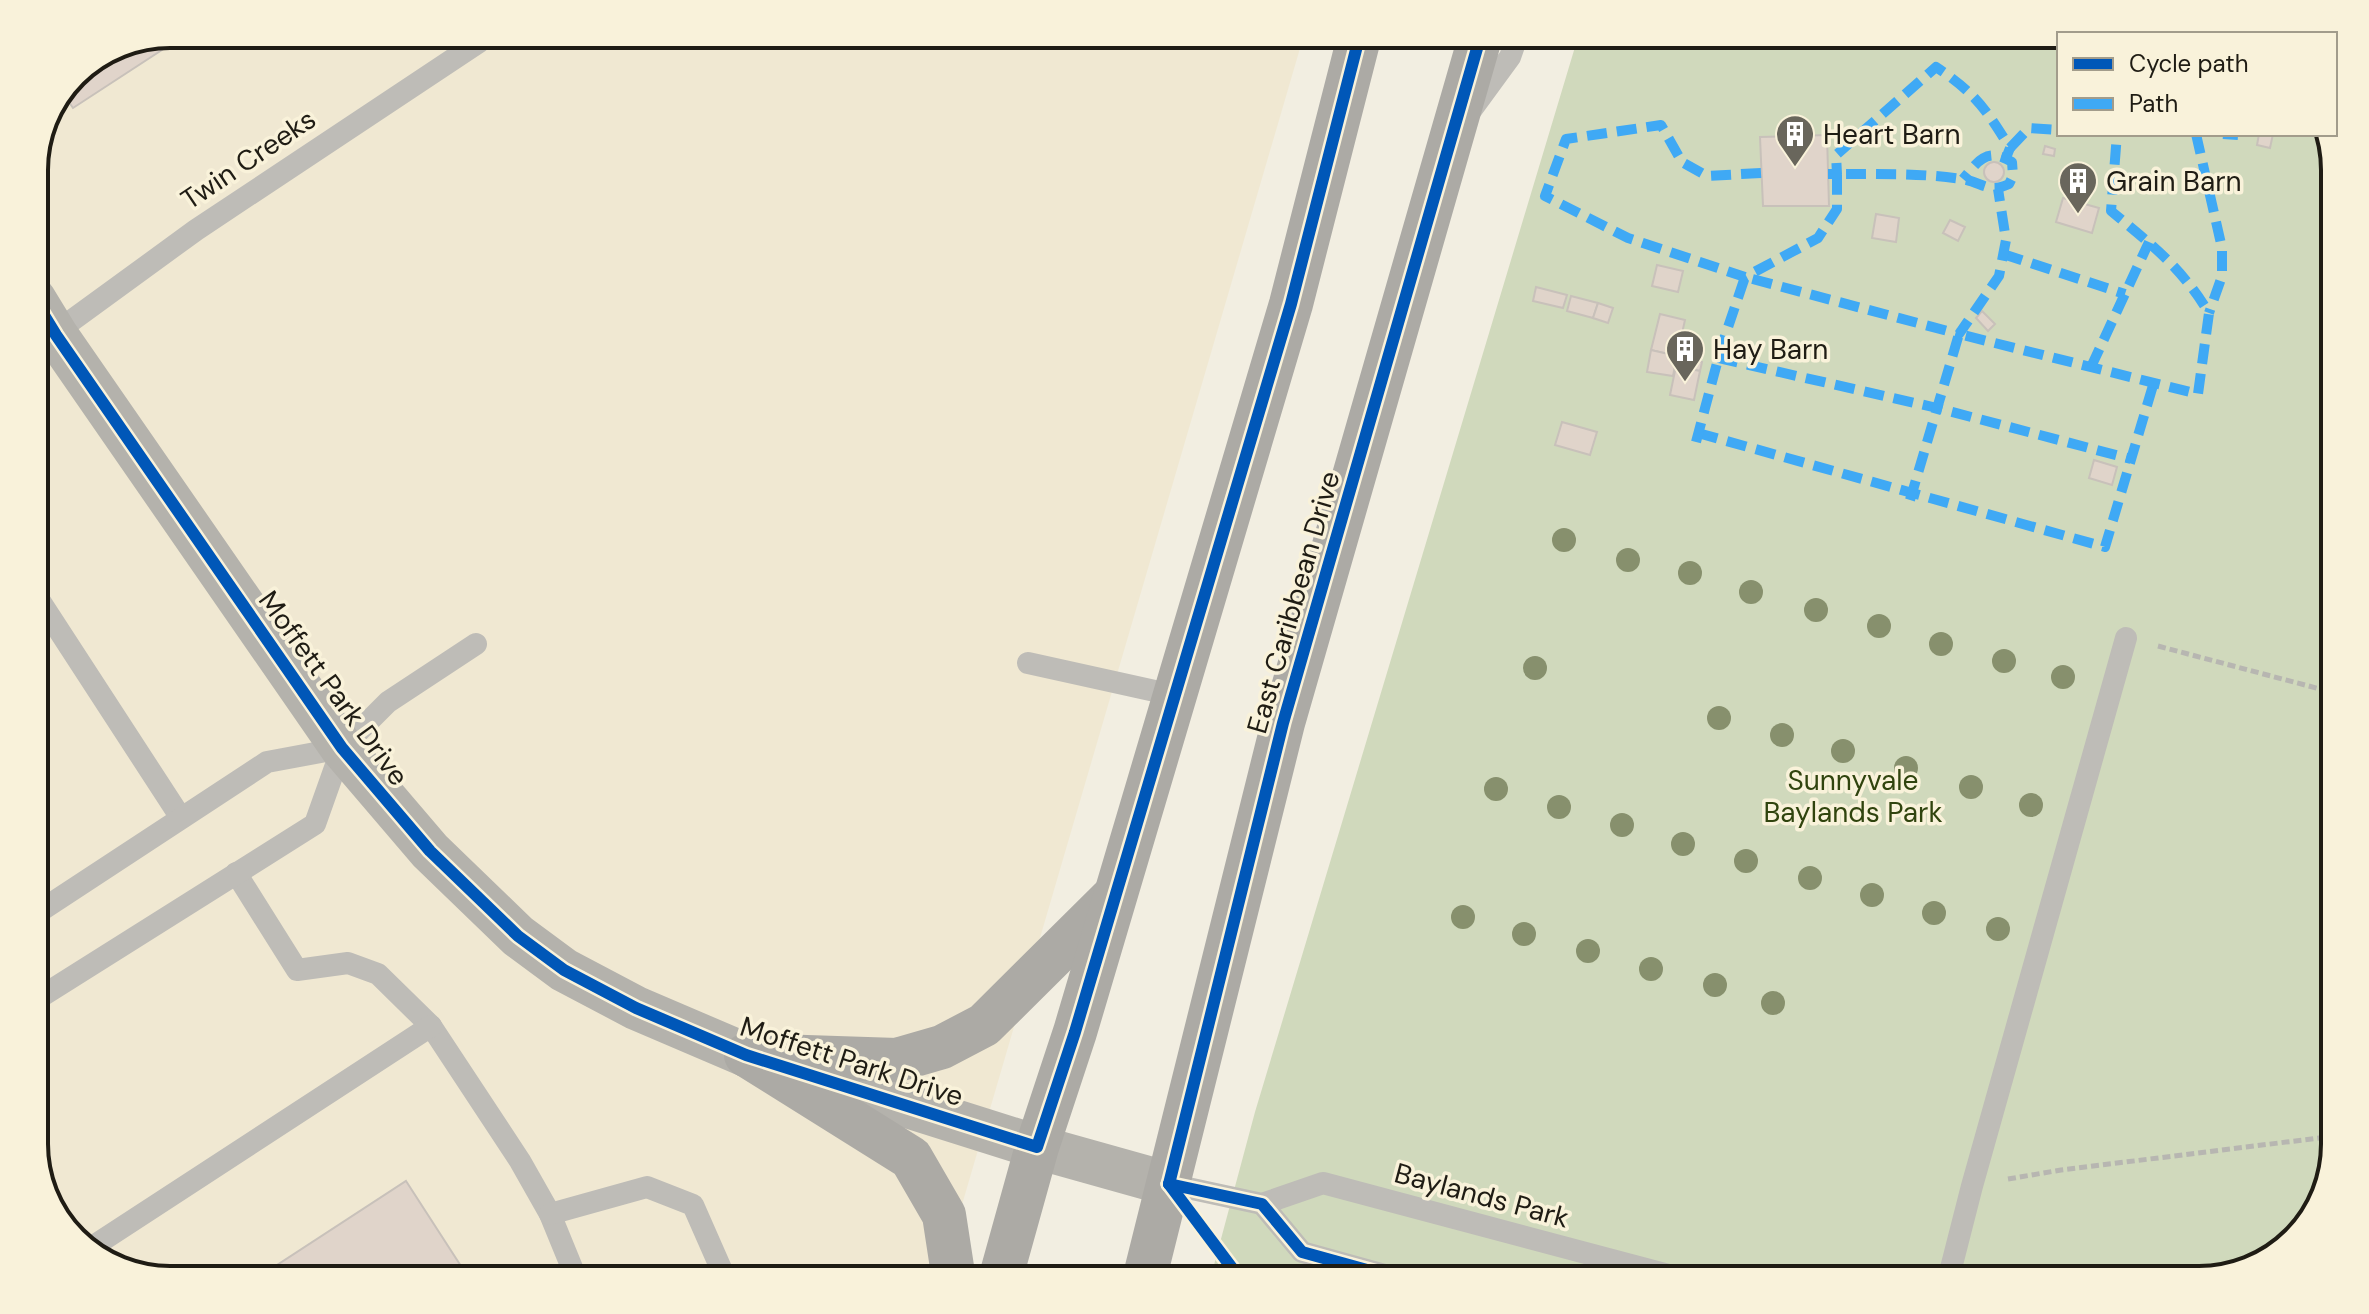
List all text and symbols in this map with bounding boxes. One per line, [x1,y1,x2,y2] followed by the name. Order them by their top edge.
[2057,32,2337,136] legend
[2129,48,2248,79] text: Cycle path
[2129,88,2178,119] text: Path
[174,101,323,218] street label: Twin Creeks
[1774,113,1816,168] building icon: Heart Barn
[1823,116,1961,153] place label: Heart Barn
[2057,160,2099,215] building icon: Grain Barn
[2106,163,2242,200] place label: Grain Barn
[1664,328,1706,383] building icon: Hay Barn
[1713,331,1828,368] place label: Hay Barn
[1238,467,1349,738] street label: East Caribbean Drive
[250,583,417,793] street label: Moffett Park Drive
[1763,762,1943,831] park label: Sunnyvale Baylands Park
[736,1008,968,1115] street label: Moffett Park Drive
[1391,1154,1573,1237] street label: Baylands Park

